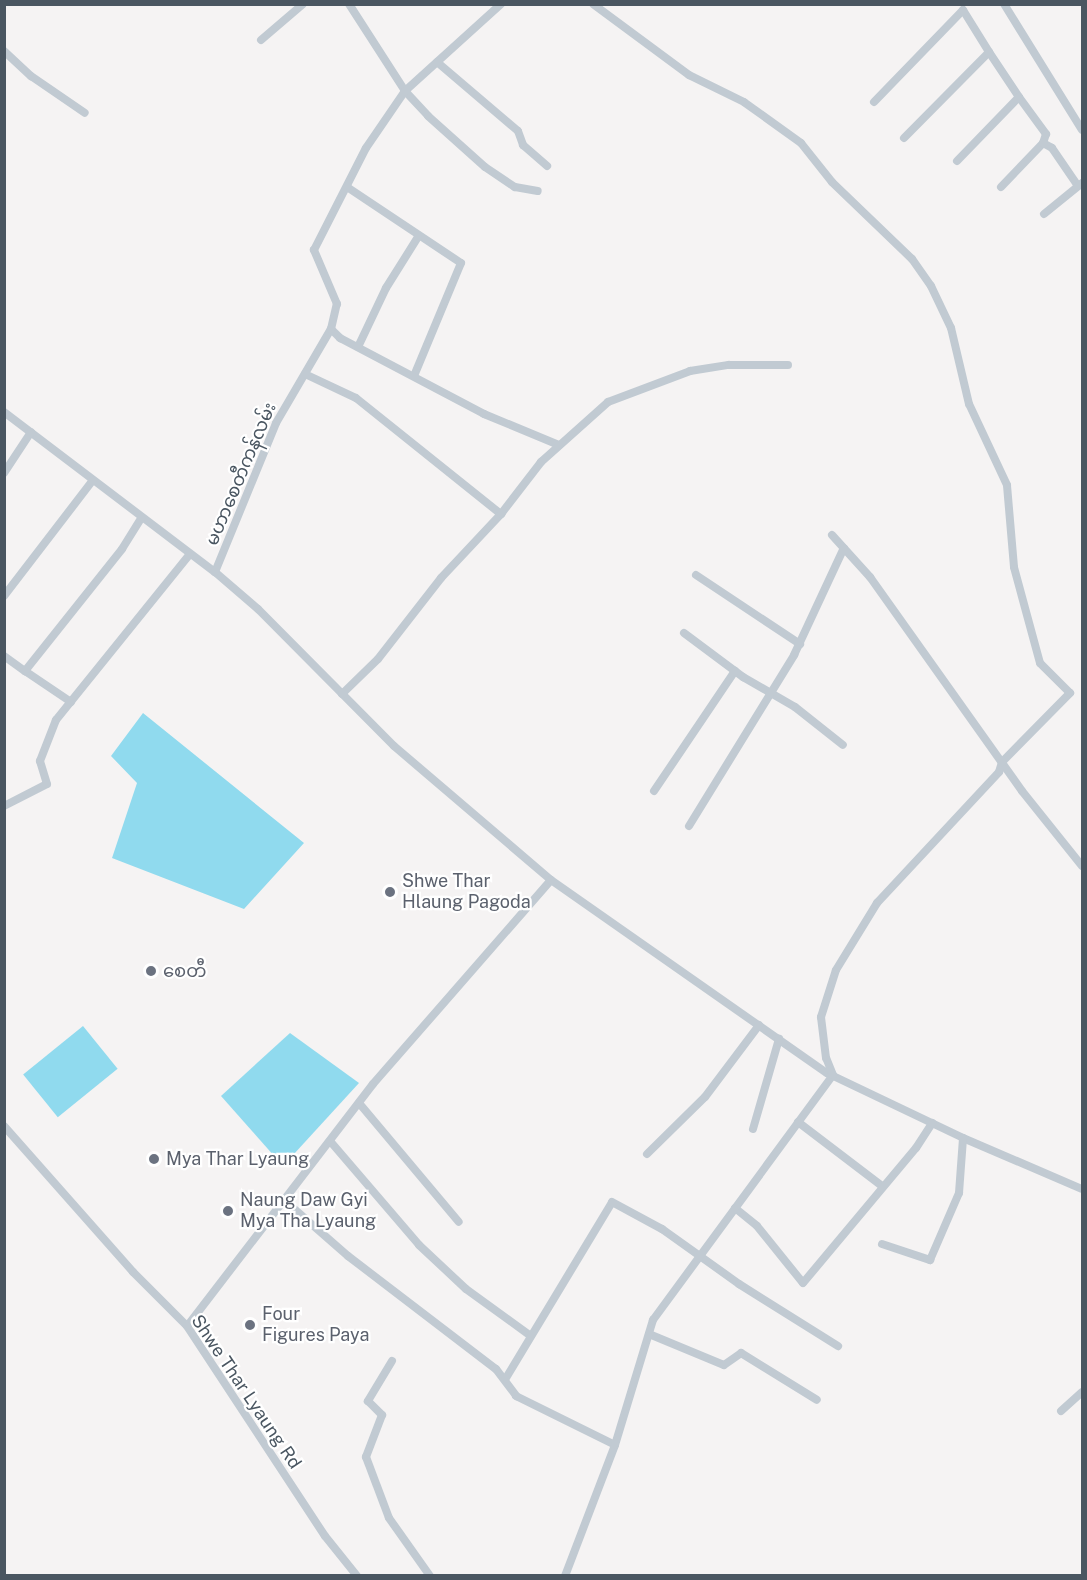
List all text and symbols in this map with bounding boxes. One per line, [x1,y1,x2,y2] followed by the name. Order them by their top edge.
[201,399,281,549] street label: မဟာစေတီကန်လမ်း
[402,871,531,914] place label: Shwe Thar Hlaung Pagoda
[383,885,397,899] marker: Shwe Thar Hlaung Pagoda
[163,960,206,982] place label: စေတီ
[144,964,158,978] marker: စေတီ
[166,1148,309,1170] place label: Mya Thar Lyaung
[147,1152,161,1166] marker: Mya Thar Lyaung
[240,1190,376,1232] place label: Naung Daw Gyi Mya Tha Lyaung
[221,1204,235,1218] marker: Naung Daw Gyi Mya Tha Lyaung
[262,1304,369,1346] place label: Four Figures Paya
[186,1311,306,1473] street label: Shwe Thar Lyaung Rd
[243,1318,257,1332] marker: Four Figures Paya

